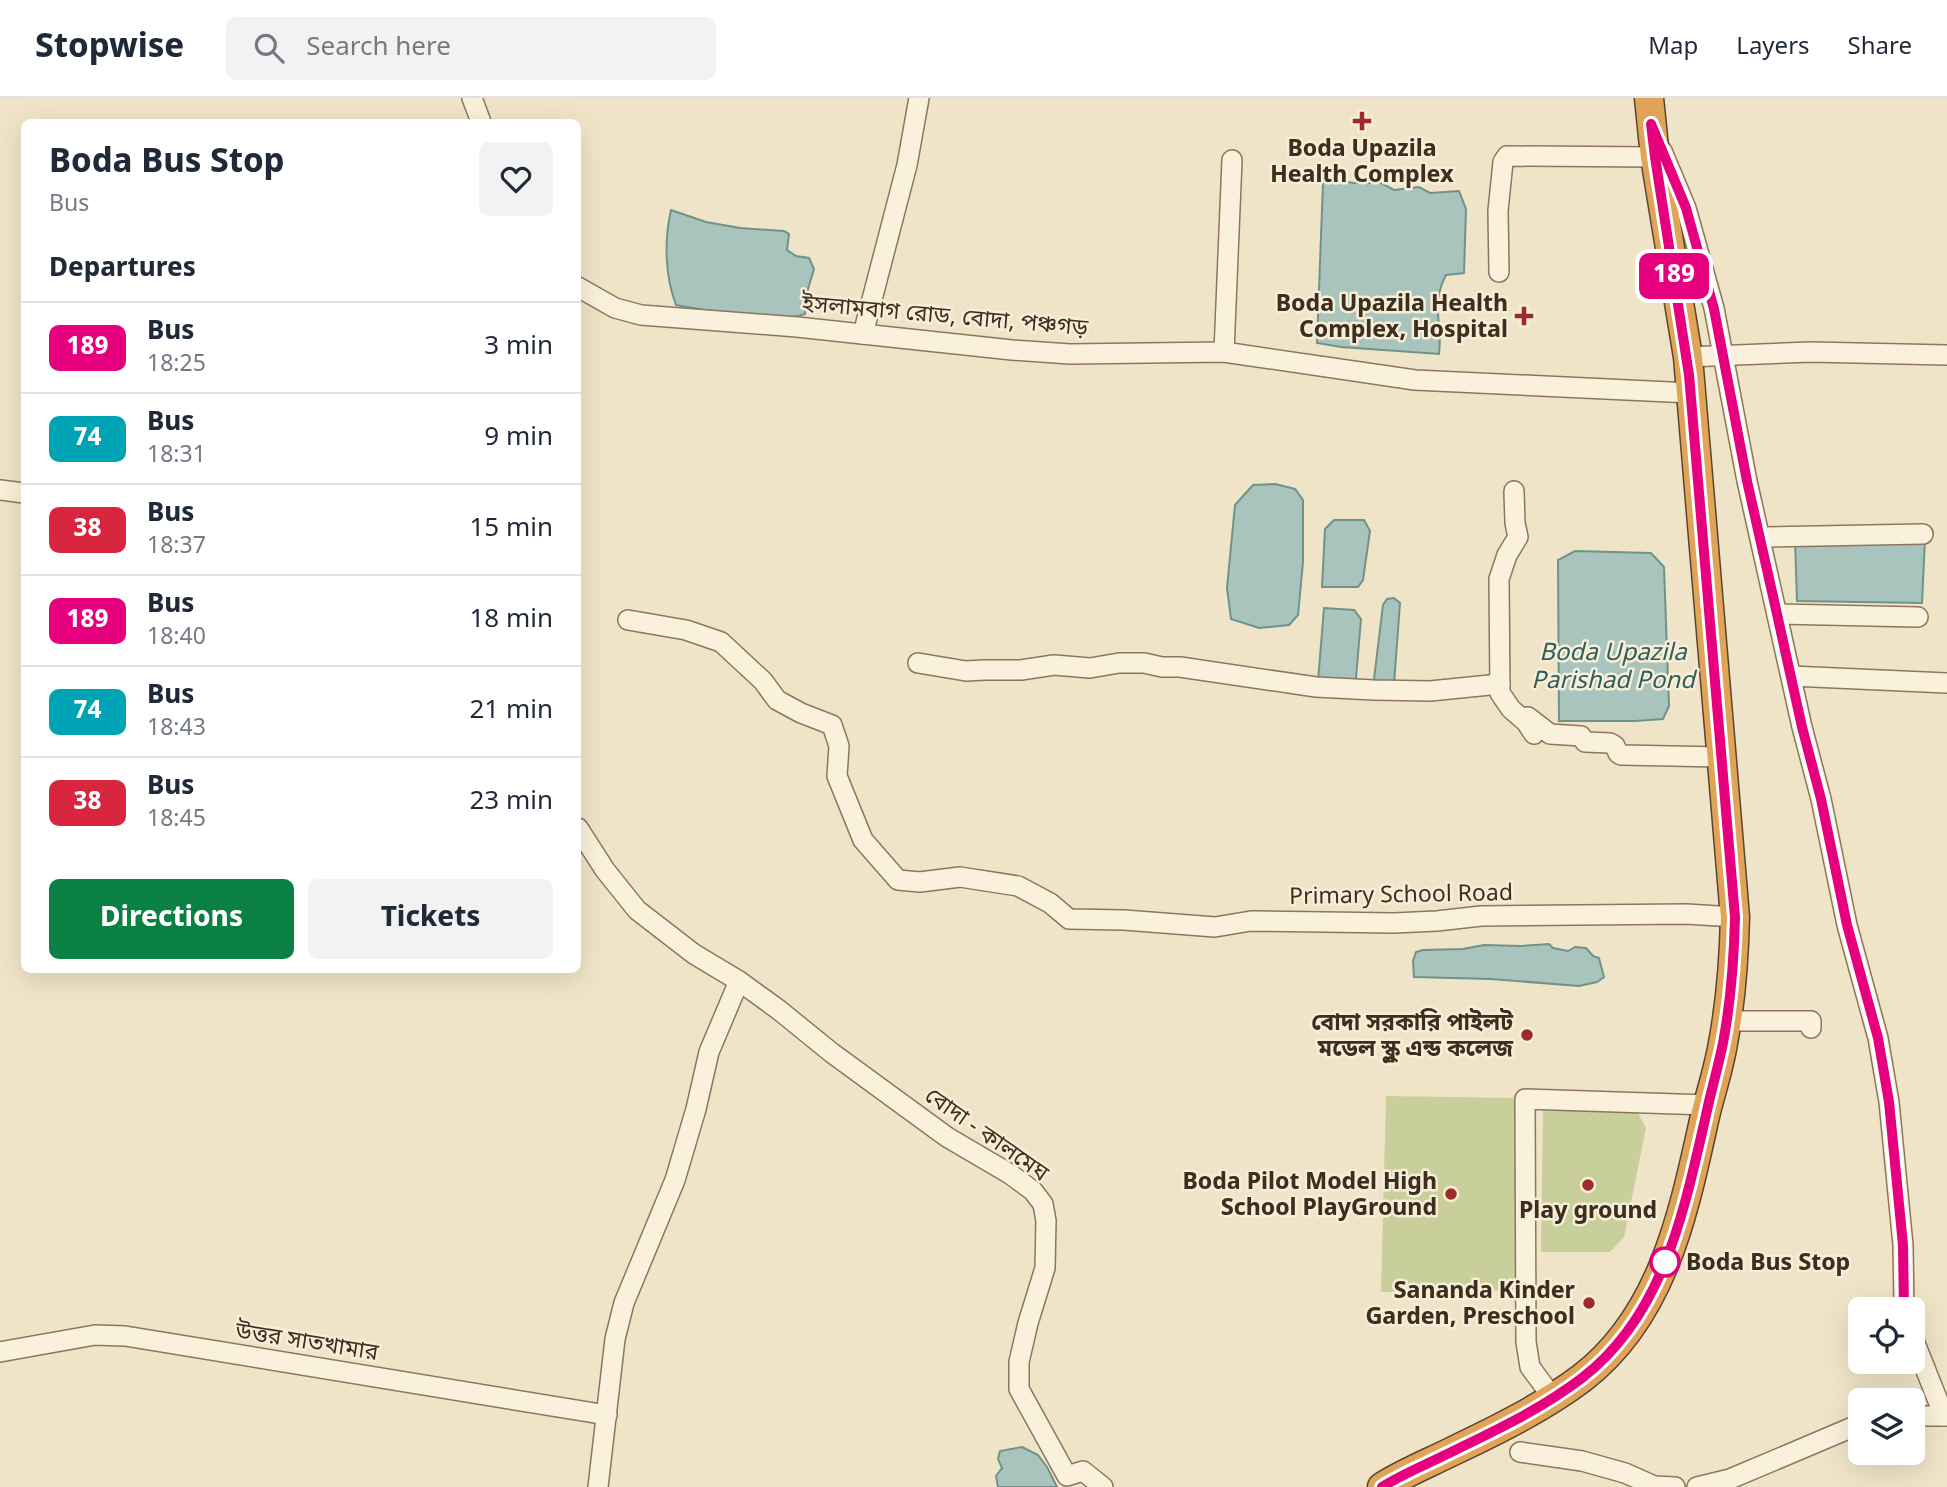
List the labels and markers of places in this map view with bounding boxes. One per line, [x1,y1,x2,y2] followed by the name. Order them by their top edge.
[1352,111,1372,131] marker: Boda Upazila Health Complex
[1270,135,1454,191] place label: Boda Upazila Health Complex
[1276,290,1508,346] place label: Boda Upazila Health Complex, Hospital
[1514,306,1534,326] marker: Boda Upazila Health Complex, Hospital
[1311,1008,1514,1065] place label: বোদা সরকারি পাইলট মডেল স্কুল এন্ড কলেজ
[1519,1027,1535,1043] marker: বোদা সরকারি পাইলট মডেল স্কুল এন্ড কলেজ
[1183,1168,1437,1224] place label: Boda Pilot Model High School PlayGround
[1580,1177,1596,1193] marker: Play ground
[1443,1186,1459,1202] marker: Boda Pilot Model High School PlayGround
[1519,1197,1657,1227] place label: Play ground
[1650,1247,1680,1277] marker: Boda Bus Stop
[1686,1249,1850,1279] place label: Boda Bus Stop
[1365,1277,1576,1333] place label: Sananda Kinder Garden, Preschool
[1581,1295,1597,1311] marker: Sananda Kinder Garden, Preschool

